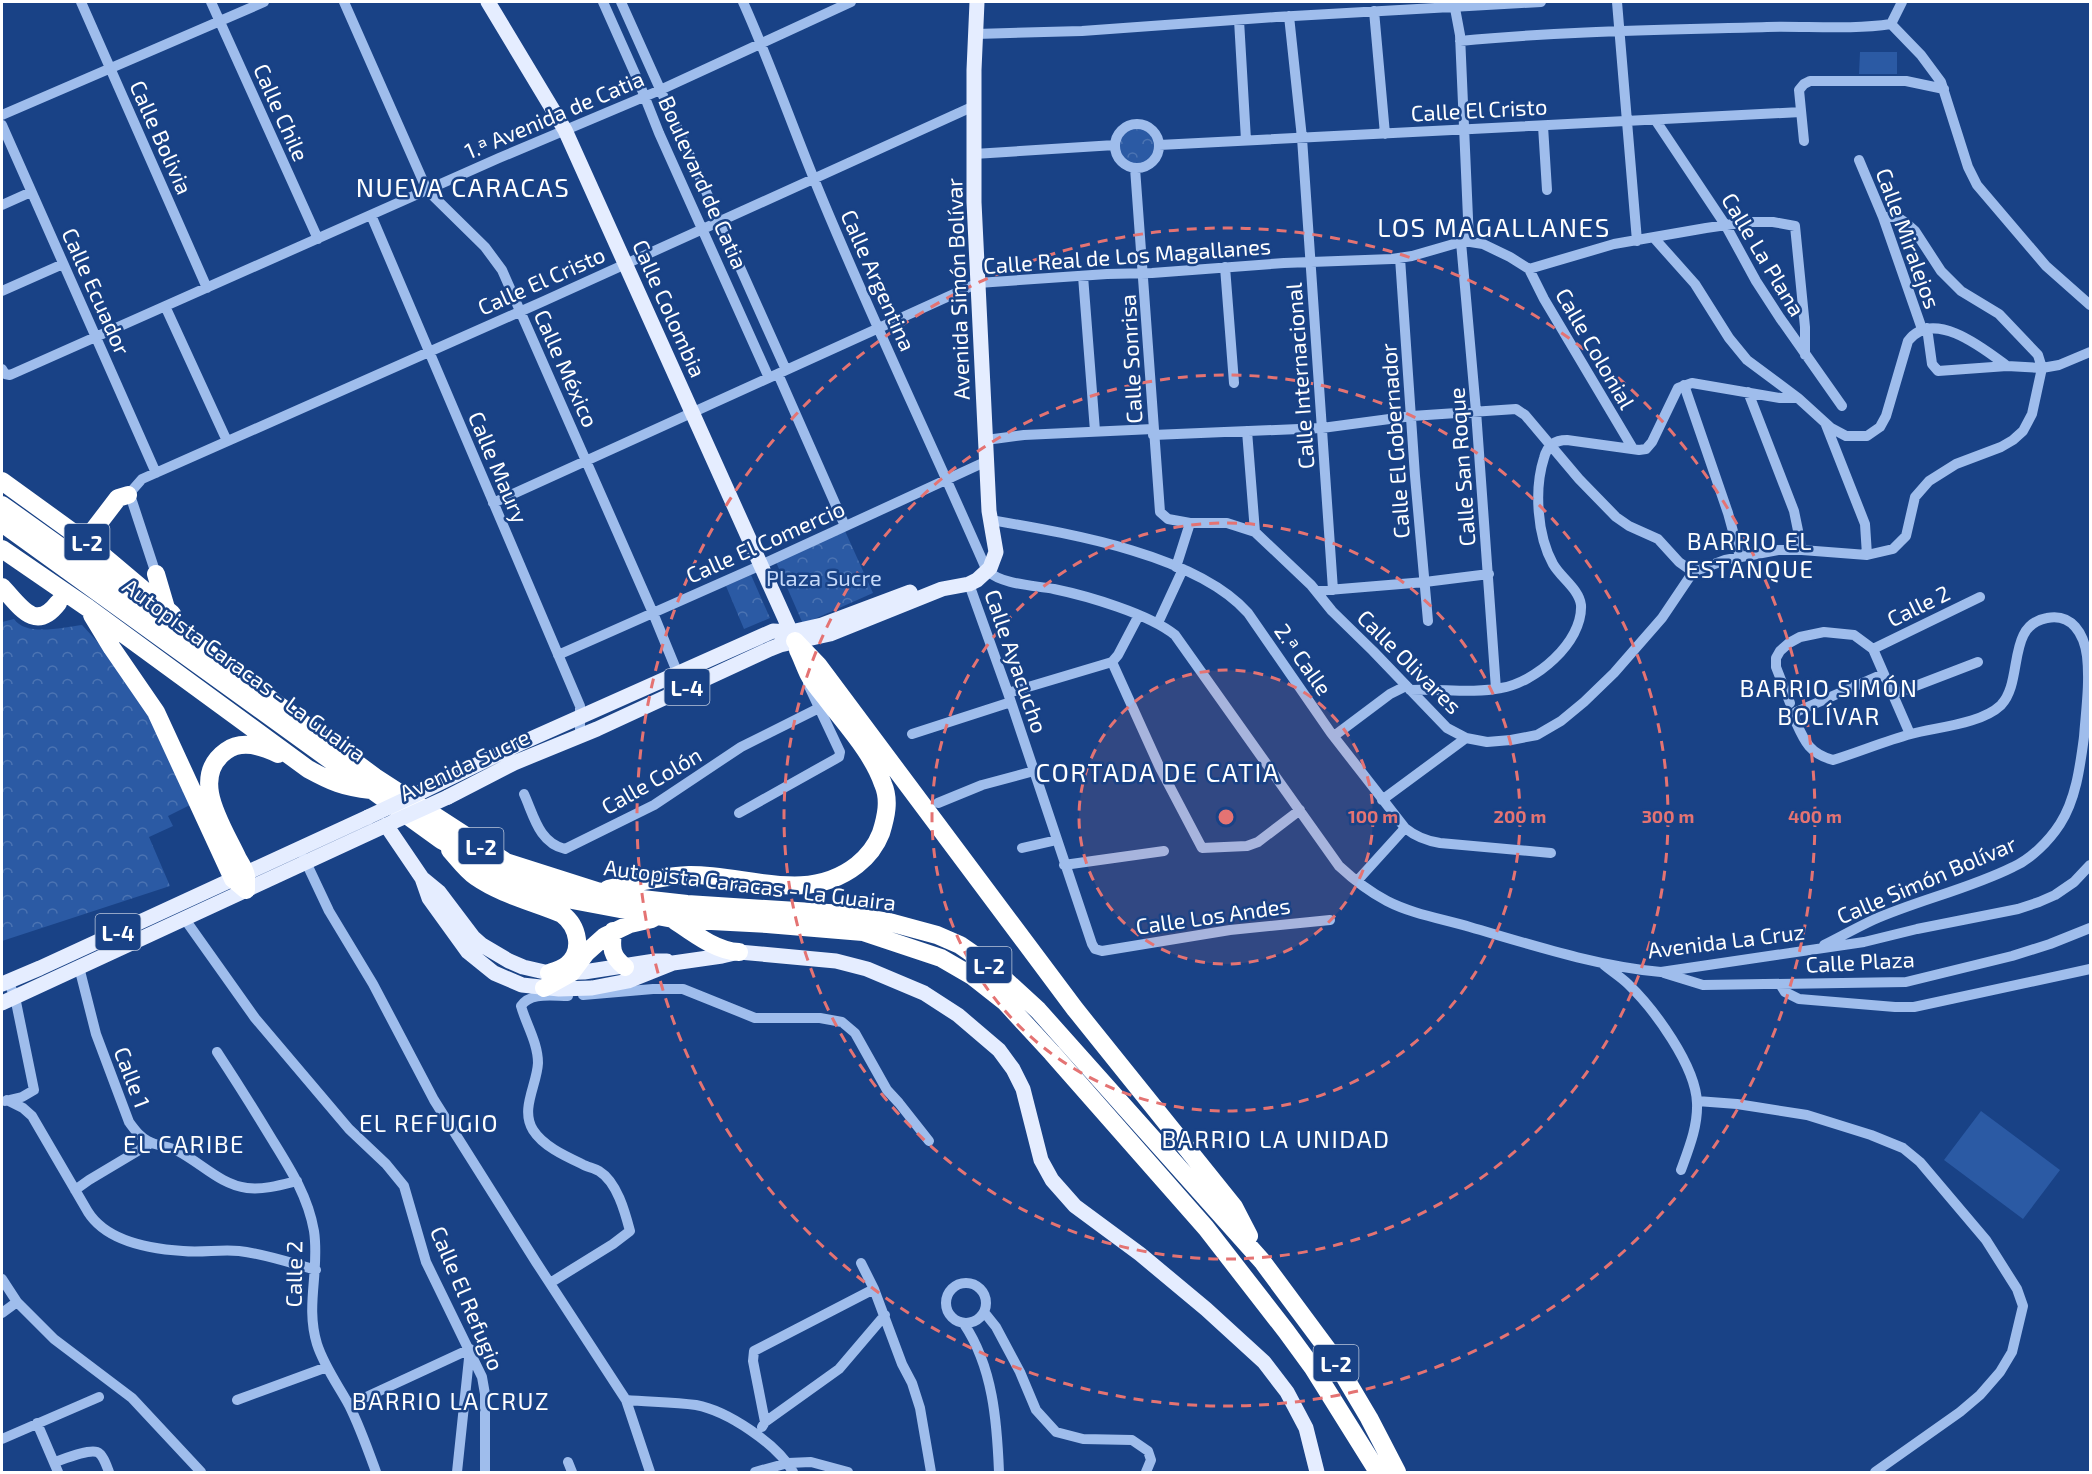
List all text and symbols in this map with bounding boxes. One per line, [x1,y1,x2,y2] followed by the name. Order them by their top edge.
[249,59,315,165] street label: Calle Chile
[460,64,648,164] street label: 1.ª Avenida de Catia
[125,76,199,198] street label: Calle Bolivia
[654,91,754,273] street label: Boulevard de Catia
[1410,92,1548,126] street label: Calle El Cristo
[1871,164,1946,312] street label: Calle Miralejos
[356,171,570,202] district label: NUEVA CARACAS
[940,177,974,401] street label: Avenida Simón Bolívar
[1717,188,1811,320] street label: Calle La Plana
[836,205,922,355] street label: Calle Argentina
[1377,211,1611,242] district label: LOS MAGALLANES
[57,224,137,359] street label: Calle Ecuador
[982,232,1272,278] street label: Calle Real de Los Magallanes
[628,235,712,381] street label: Calle Colombia
[473,240,609,320] street label: Calle El Cristo
[1279,281,1318,470] street label: Calle Internacional
[1551,283,1641,413] street label: Calle Colonial
[1114,294,1146,424] street label: Calle Sonrisa
[530,305,604,431] street label: Calle México
[1374,342,1414,540] street label: Calle El Gobernador
[1442,387,1480,547] street label: Calle San Roque
[464,407,534,527] street label: Calle Maury
[682,494,848,588] street label: Calle El Comercio
[64,524,110,560] road number: L-2
[1686,526,1814,583] district label: BARRIO EL ESTANQUE
[766,564,882,590] park label: Plaza Sucre
[118,572,372,766] street label: Autopista Caracas - La Guaira
[1882,579,1954,631] street label: Calle 2
[980,586,1054,736] street label: Calle Ayacucho
[1353,604,1467,718] street label: Calle Olivares
[1270,618,1338,700] street label: 2.ª Calle
[664,669,710,705] road number: L-4
[1740,673,1918,730] district label: BARRIO SIMÓN BOLÍVAR
[395,723,533,805] street label: Avenida Sucre
[596,741,706,819] street label: Calle Colón
[1035,756,1281,787] district label: CORTADA DE CATIA
[1348,805,1398,827] text: 100 m
[1494,805,1546,827] text: 200 m
[1642,805,1694,827] text: 300 m
[1788,805,1842,827] text: 400 m
[1216,807,1236,827] centre of rings
[458,828,504,864] road number: L-2
[1832,829,2020,929] street label: Calle Simón Bolívar
[602,853,898,915] street label: Autopista Caracas - La Guaira
[1134,891,1292,939] street label: Calle Los Andes
[96,914,140,950] road number: L-4
[1646,917,1806,963] street label: Avenida La Cruz
[1805,945,1915,977] street label: Calle Plaza
[966,947,1012,983] road number: L-2
[110,1043,156,1111] street label: Calle 1
[359,1108,499,1137] district label: EL REFUGIO
[1161,1124,1391,1153] district label: BARRIO LA UNIDAD
[123,1129,245,1158] district label: EL CARIBE
[426,1222,510,1374] street label: Calle El Refugio
[279,1240,307,1308] street label: Calle 2
[1314,1345,1358,1381] road number: L-2
[352,1386,550,1415] district label: BARRIO LA CRUZ

